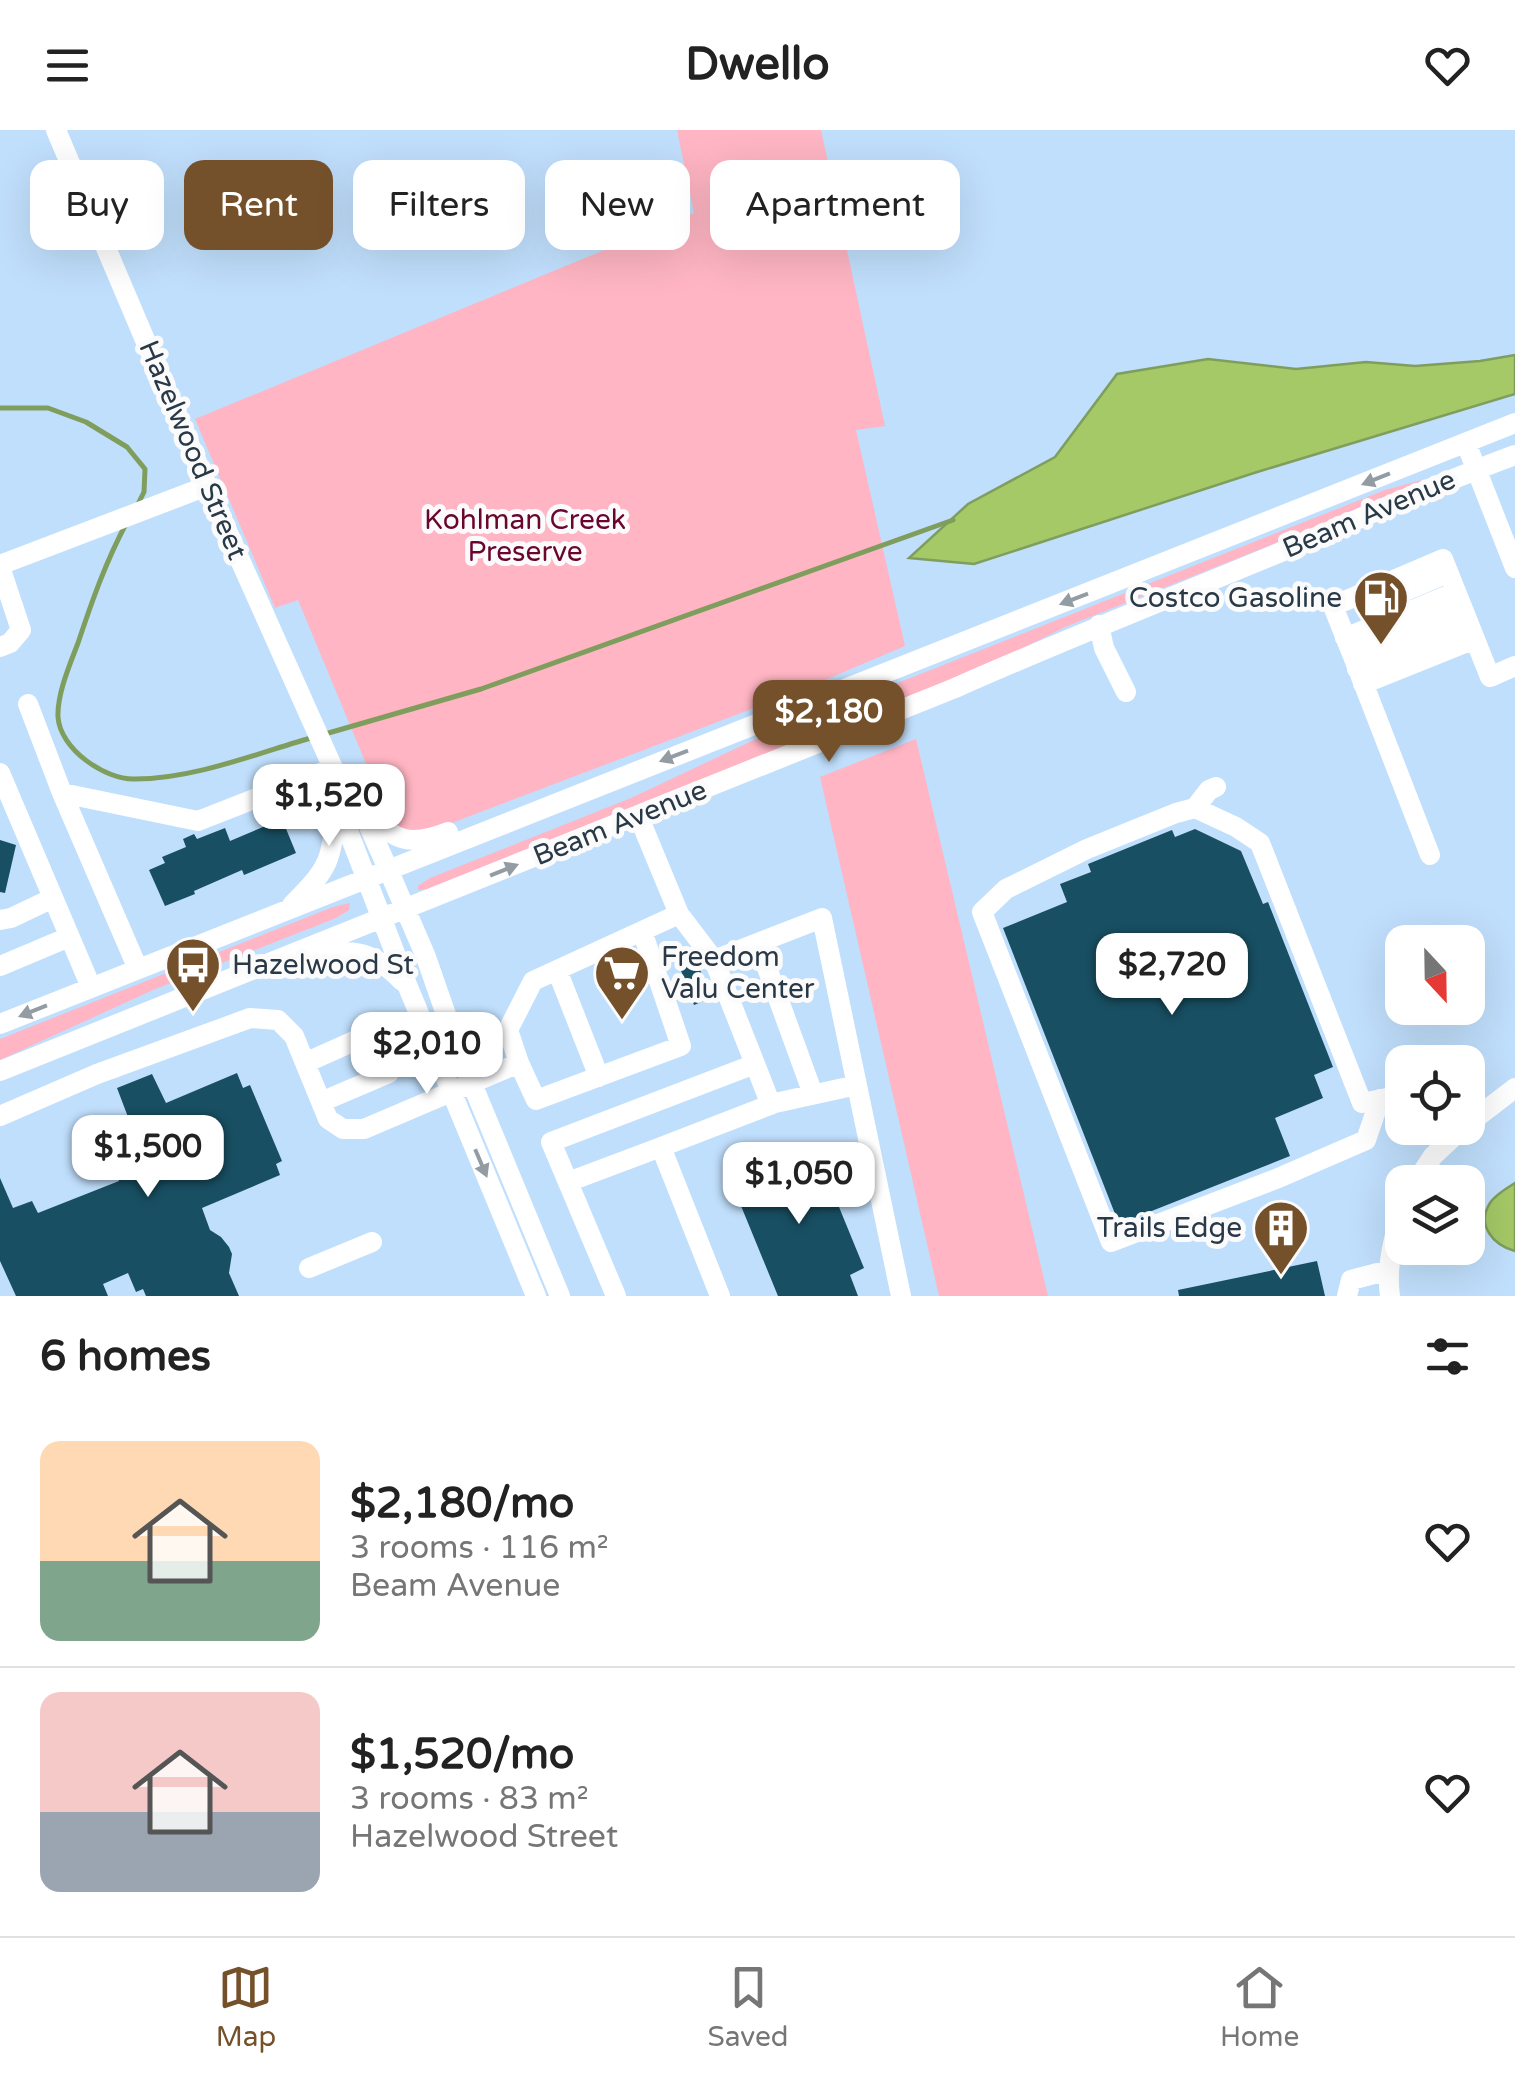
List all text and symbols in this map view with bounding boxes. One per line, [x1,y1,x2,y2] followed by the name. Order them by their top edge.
[40,38,95,93] icon: menu
[685,38,830,92] text: Dwello
[1420,38,1475,93] icon: heart
[30,160,164,250] chip: Buy
[184,160,333,250] chip: Rent
[353,160,525,250] chip: Filters
[545,160,690,250] chip: New
[710,160,960,250] chip: Apartment
[132,335,255,565] street label: Hazelwood Street
[1278,462,1460,566] street label: Beam Avenue
[1360,471,1390,487] one-way arrow
[424,503,626,569] park label: Kohlman Creek Preserve
[1351,568,1411,647] fuel station icon: Costco Gasoline
[1129,581,1342,615] place label: Costco Gasoline
[1058,592,1088,607] one-way arrow
[748,680,910,765] pin: $2,180
[775,693,883,731] text: $2,180
[658,749,688,765] one-way arrow
[248,764,410,849] pin: $1,520
[528,773,712,873] street label: Beam Avenue
[275,777,383,815] text: $1,520
[490,861,520,877] one-way arrow
[1385,925,1485,1025] north arrow
[1385,925,1485,1265] map controls
[1091,933,1253,1018] pin: $2,720
[163,935,223,1014] bus stop icon: Hazelwood St
[661,940,815,1006] place label: Freedom Valu Center
[592,943,652,1022] supermarket icon: Freedom Valu Center
[1118,946,1226,984] text: $2,720
[232,948,414,982] place label: Hazelwood St
[18,1003,48,1019] one-way arrow
[346,1012,508,1097] pin: $2,010
[373,1025,481,1063] text: $2,010
[1385,1045,1485,1145] button: locate
[67,1115,229,1200] pin: $1,500
[94,1128,202,1166] text: $1,500
[718,1142,880,1227] pin: $1,050
[474,1149,490,1179] one-way arrow
[745,1155,853,1193] text: $1,050
[1385,1165,1485,1265] button: layers
[1251,1198,1311,1277] building icon: Trails Edge
[1097,1211,1242,1245] place label: Trails Edge
[1420,1329,1475,1384] icon: filters
[40,1331,211,1382] text: 6 homes
[350,1478,574,1529] text: $2,180/mo
[120,1481,240,1601] icon: home
[1420,1514,1475,1569] icon: heart
[350,1529,609,1567] text: 3 rooms · 116 m²
[350,1567,560,1605] text: Beam Avenue
[350,1729,574,1780] text: $1,520/mo
[120,1732,240,1852] icon: home
[1420,1765,1475,1820] icon: heart
[350,1780,589,1818] text: 3 rooms · 83 m²
[350,1818,618,1856] text: Hazelwood Street
[216,1960,276,2054] tab: Map
[708,1960,789,2054] tab: Saved
[1220,1960,1299,2054] tab: Home

